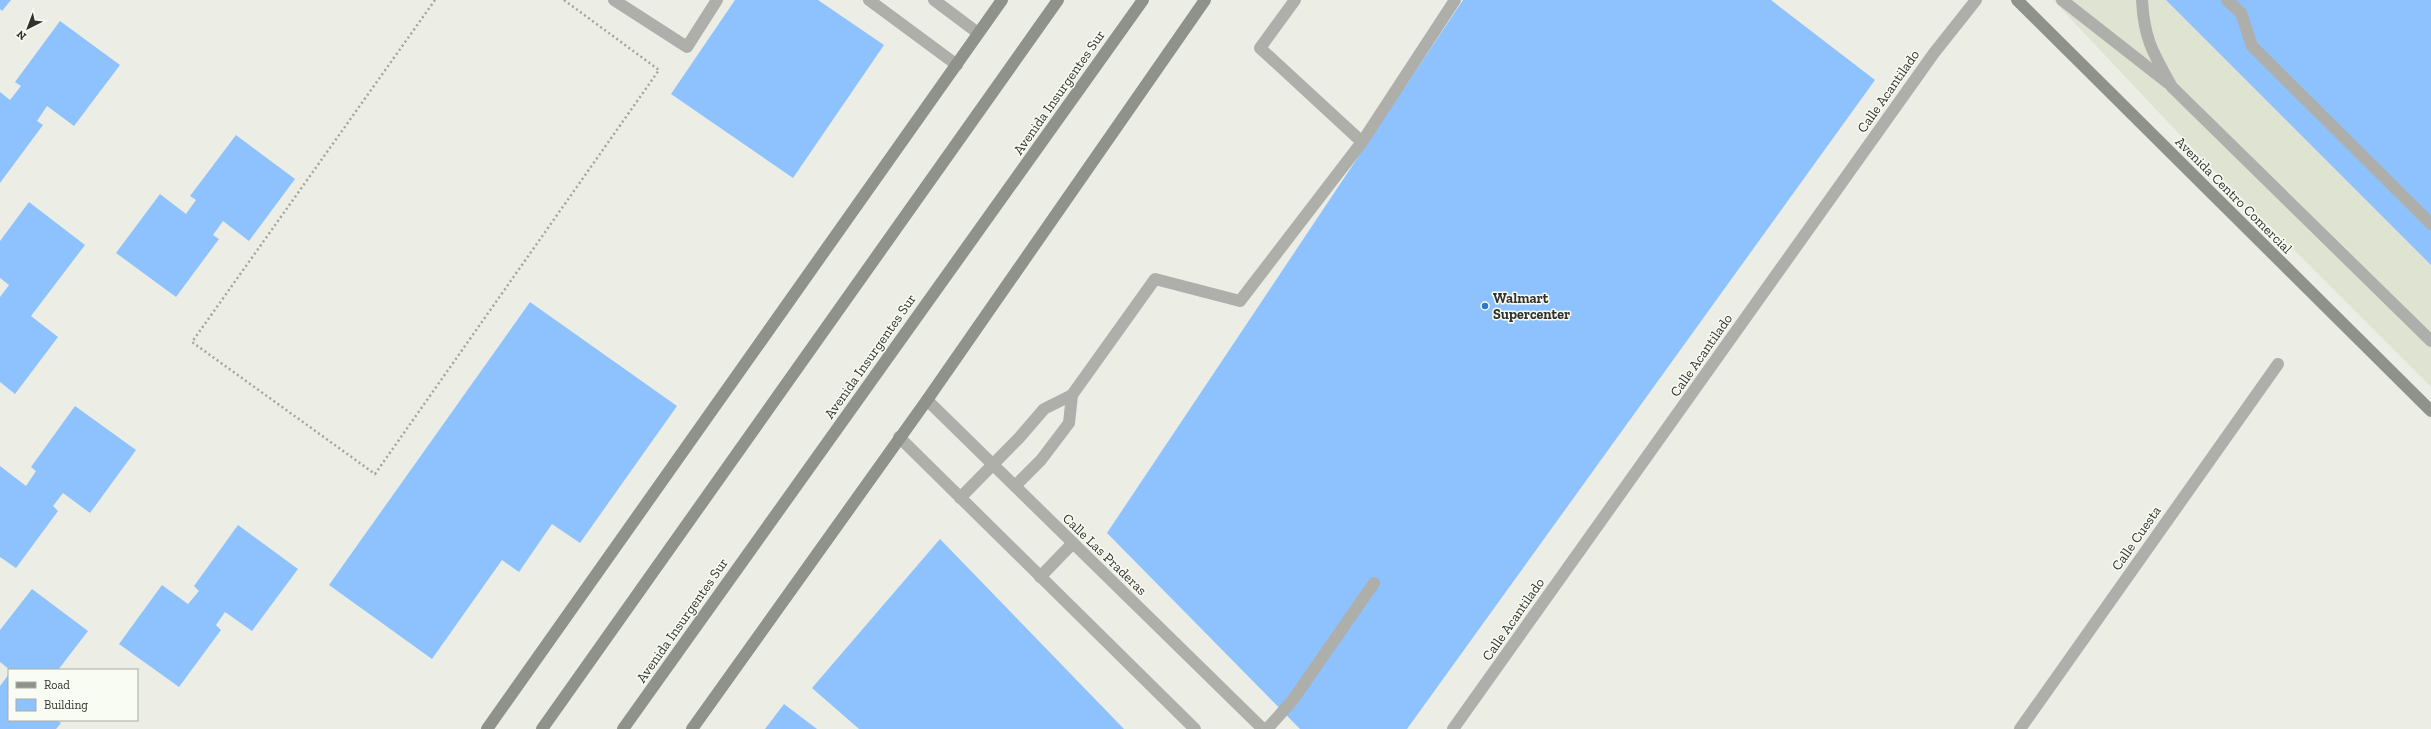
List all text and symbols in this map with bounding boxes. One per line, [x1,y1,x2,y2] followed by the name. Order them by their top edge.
[8,8,48,48] north arrow
[14,27,29,43] text: N
[1010,27,1109,158] street label: Avenida Insurgentes Sur
[1854,47,1923,136] street label: Calle Acantilado
[2172,133,2296,257] street label: Avenida Centro Comercial
[1493,290,1570,323] place label: Walmart Supercenter
[821,291,920,422] street label: Avenida Insurgentes Sur
[1480,301,1490,311] marker: Walmart Supercenter
[1667,311,1736,400] street label: Calle Acantilado
[2108,503,2165,574] street label: Calle Cuesta
[1059,510,1150,599] street label: Calle Las Praderas
[633,555,732,686] street label: Avenida Insurgentes Sur
[1479,575,1548,664] street label: Calle Acantilado
[8,669,138,721] legend
[44,678,70,692] text: Road
[44,698,88,712] text: Building

